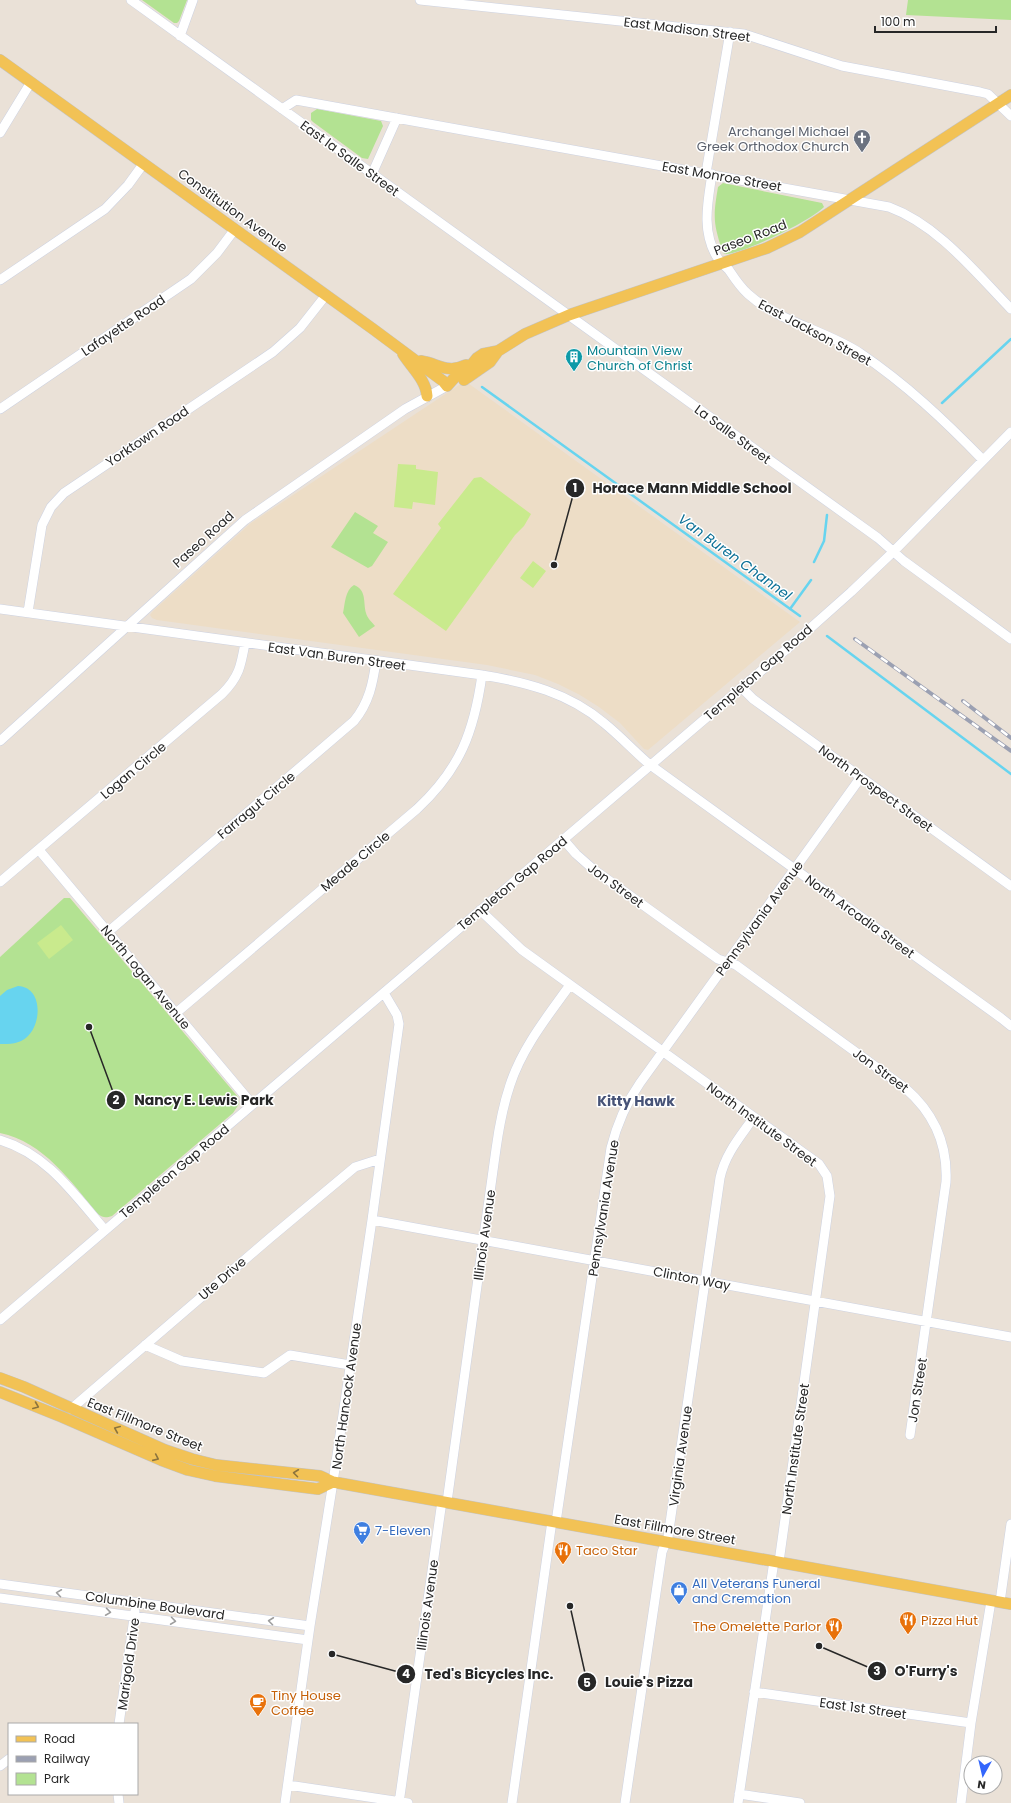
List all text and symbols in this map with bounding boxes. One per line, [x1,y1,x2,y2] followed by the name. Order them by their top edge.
[875,8,996,34] scale bar
[623,12,752,47] street label: East Madison Street
[881,13,915,30] text: 100 m
[296,116,403,201] street label: East la Salle Street
[697,122,849,156] place label: Archangel Michael Greek Orthodox Church
[852,128,872,153] church icon: Archangel Michael Greek Orthodox Church
[661,157,783,196] street label: East Monroe Street
[174,164,291,257] street label: Constitution Avenue
[711,215,789,260] street label: Paseo Road
[77,290,169,361] street label: Lafayette Road
[755,295,875,370] street label: East Jackson Street
[587,341,692,375] place label: Mountain View Church of Christ
[564,347,584,372] building icon: Mountain View Church of Christ
[691,400,775,469] street label: La Salle Street
[102,401,193,471] street label: Yorktown Road
[565,475,800,501] callout: Horace Mann Middle School
[592,478,792,498] text: Horace Mann Middle School
[573,479,577,496] text: 1
[168,507,238,572] street label: Paseo Road
[674,509,796,605] water label: Van Buren Channel
[700,620,817,725] street label: Templeton Gap Road
[267,637,407,676] street label: East Van Buren Street
[96,737,170,804] street label: Logan Circle
[815,740,937,837] street label: North Prospect Street
[213,767,299,844] street label: Farragut Circle
[316,827,394,896] street label: Meade Circle
[453,832,571,935] street label: Templeton Gap Road
[711,857,808,980] street label: Pennsylvania Avenue
[584,859,648,912] street label: Jon Street
[801,870,919,963] street label: North Arcadia Street
[96,921,195,1034] street label: North Logan Avenue
[849,1044,913,1097] street label: Jon Street
[703,1078,821,1171] street label: North Institute Street
[106,1087,282,1113] callout: Nancy E. Lewis Park
[134,1090,274,1110] text: Nancy E. Lewis Park
[113,1091,120,1108] text: 2
[597,1091,675,1111] district label: Kitty Hawk
[115,1120,233,1223] street label: Templeton Gap Road
[583,1138,624,1278] street label: Pennsylvania Avenue
[469,1188,500,1282] street label: Illinois Avenue
[194,1252,250,1304] street label: Ute Drive
[652,1262,733,1295] street label: Clinton Way
[327,1321,366,1471] street label: North Hancock Avenue
[903,1356,932,1424] street label: Jon Street
[777,1382,814,1516] street label: North Institute Street
[84,1393,206,1456] street label: East Fillmore Street
[32,1401,40,1409] one-way arrow
[664,1405,697,1508] street label: Virginia Avenue
[113,1425,120,1433] one-way arrow
[151,1453,159,1461] one-way arrow
[293,1469,299,1478] one-way arrow
[613,1509,737,1550] street label: East Fillmore Street
[352,1520,372,1545] supermarket icon: 7-Eleven
[375,1521,431,1540] place label: 7-Eleven
[553,1540,573,1565] restaurant icon: Taco Star
[576,1541,638,1560] place label: Taco Star
[412,1558,443,1652] street label: Illinois Avenue
[692,1574,821,1608] place label: All Veterans Funeral and Cremation
[669,1580,689,1605] shop icon: All Veterans Funeral and Cremation
[84,1586,226,1625] street label: Columbine Boulevard
[56,1588,62,1597] one-way arrow
[105,1607,111,1616] one-way arrow
[898,1610,918,1635] restaurant icon: Pizza Hut
[921,1611,978,1630] place label: Pizza Hut
[170,1616,177,1625] one-way arrow
[268,1616,274,1625] one-way arrow
[824,1616,844,1641] restaurant icon: The Omelette Parlor
[113,1617,144,1712] street label: Marigold Drive
[693,1617,821,1636] place label: The Omelette Parlor
[867,1658,966,1684] callout: O'Furry's
[396,1661,561,1687] callout: Ted's Bicycles Inc.
[895,1661,958,1681] text: O'Furry's
[873,1662,881,1679] text: 3
[425,1664,554,1684] text: Ted's Bicycles Inc.
[402,1665,410,1682] text: 4
[577,1669,701,1695] callout: Louie's Pizza
[605,1672,693,1692] text: Louie's Pizza
[583,1674,591,1691] text: 5
[271,1686,341,1720] place label: Tiny House Coffee
[248,1692,268,1717] cafe icon: Tiny House Coffee
[818,1693,908,1724] street label: East 1st Street
[8,1723,138,1795] legend
[44,1730,75,1747] text: Road
[44,1750,90,1767] text: Railway
[963,1755,1003,1795] north arrow
[44,1770,71,1787] text: Park
[976,1776,987,1793] text: N

